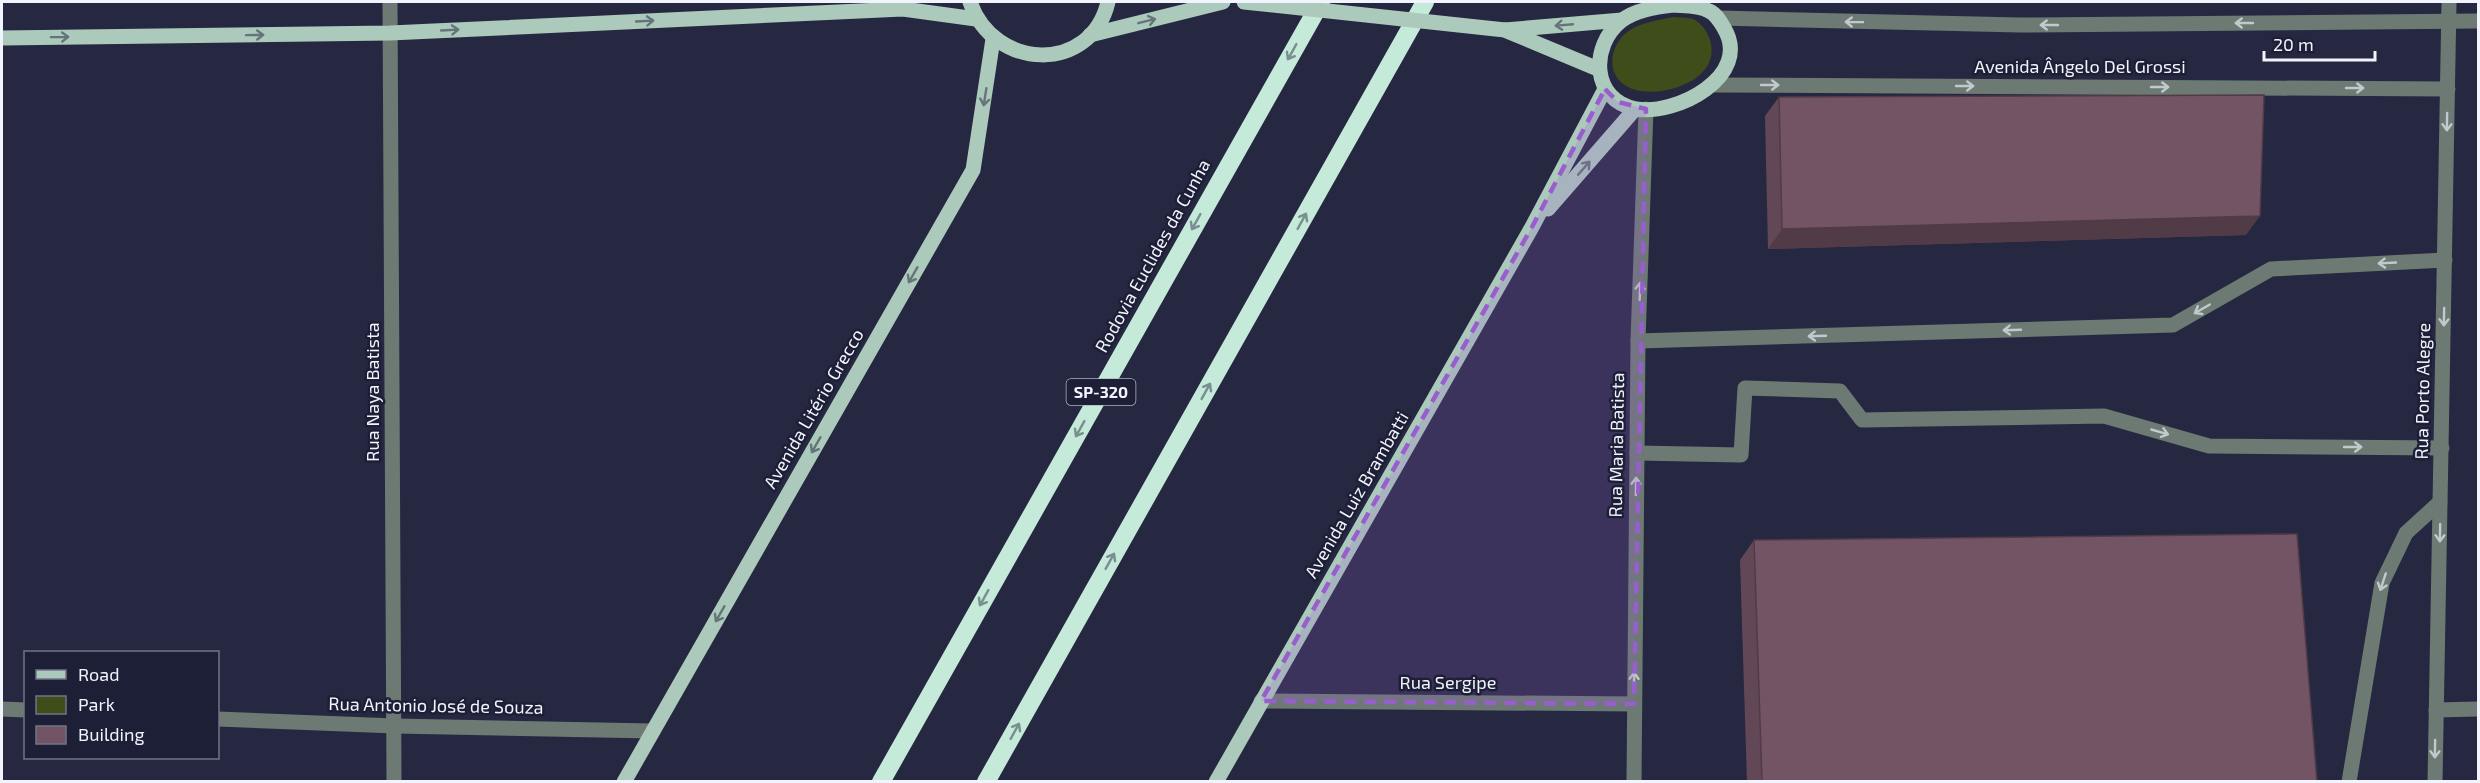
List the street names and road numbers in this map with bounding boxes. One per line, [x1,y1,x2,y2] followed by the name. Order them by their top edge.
[1974,55,2186,77] street label: Avenida Ângelo Del Grossi
[1090,155,1214,356] street label: Rodovia Euclides da Cunha
[361,322,383,462] street label: Rua Naya Batista
[2410,322,2434,460] street label: Rua Porto Alegre
[758,325,868,492] street label: Avenida Litério Grecco
[1604,372,1628,518] street label: Rua Maria Batista
[1066,379,1136,405] road number: SP-320
[1299,407,1413,582] street label: Avenida Luiz Brambatti
[1400,671,1496,693] street label: Rua Sergipe
[328,692,544,718] street label: Rua Antonio José de Souza

